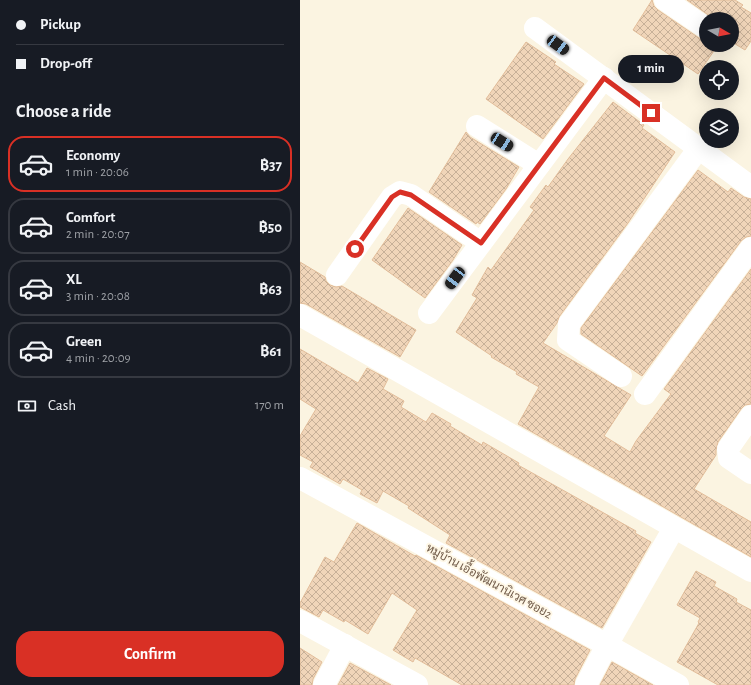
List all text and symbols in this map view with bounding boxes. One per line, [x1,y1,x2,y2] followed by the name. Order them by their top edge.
[699,12,739,52] north arrow
[699,12,739,148] map controls
[40,17,81,32] text: Pickup
[545,33,571,57] car
[618,55,684,83] callout: 1 min
[40,56,92,71] text: Drop-off
[699,60,739,100] button: locate
[637,62,665,75] text: 1 min
[16,103,111,121] text: Choose a ride
[642,104,660,122] route end
[699,108,739,148] button: layers
[489,131,515,153] car
[18,146,54,182] icon: car
[66,148,120,163] text: Economy
[260,158,282,173] text: ฿37
[66,166,129,179] text: 1 min · 20:06
[18,208,54,244] icon: car
[66,210,115,225] text: Comfort
[259,220,282,235] text: ฿50
[66,228,130,241] text: 2 min · 20:07
[346,240,364,258] route start
[443,265,467,291] car
[18,270,54,306] icon: car
[66,272,82,287] text: XL
[259,282,282,297] text: ฿63
[66,290,130,303] text: 3 min · 20:08
[18,332,54,368] icon: car
[66,334,102,349] text: Green
[260,344,282,359] text: ฿61
[66,352,131,365] text: 4 min · 20:09
[16,395,38,417] icon: cash
[48,398,76,413] text: Cash
[255,399,284,412] text: 170 m
[423,537,557,623] street label: หมู่บ้าน เอื้อพัฒนานิเวศ ซอย2
[16,631,284,677] button: Confirm

